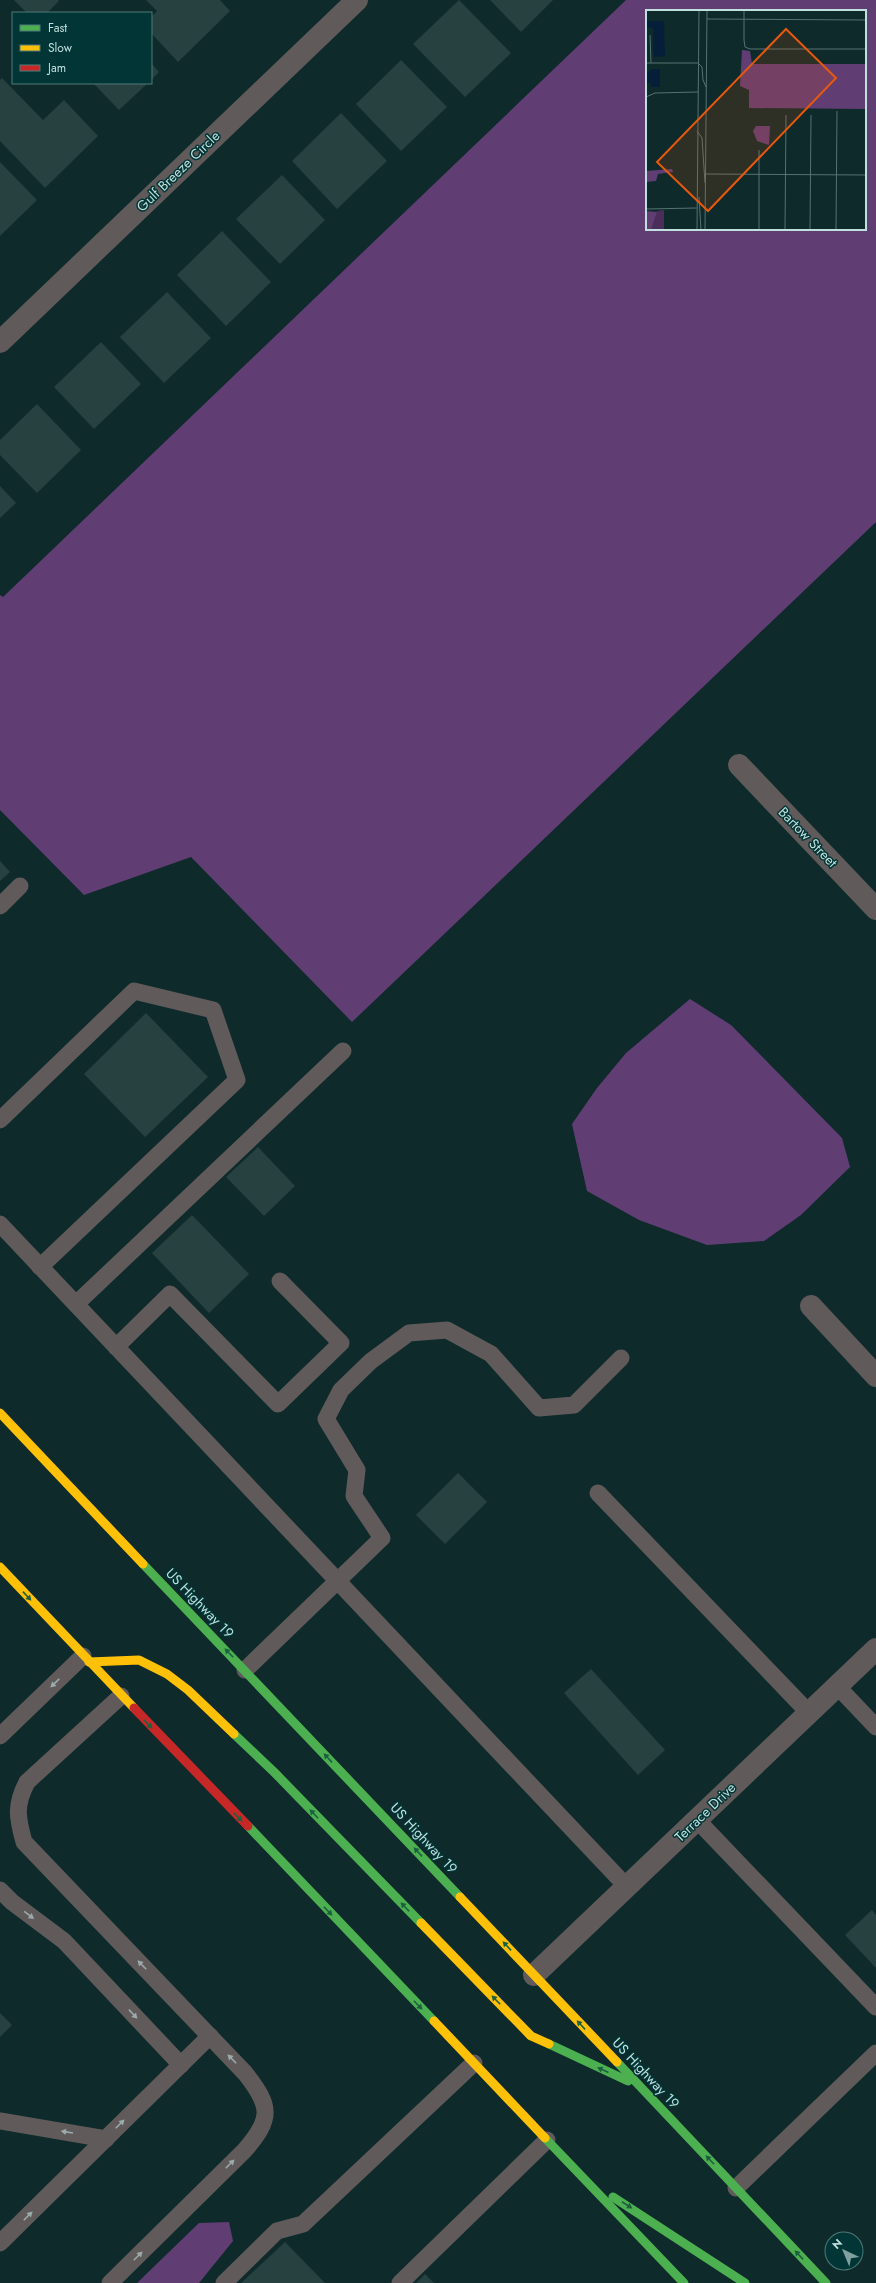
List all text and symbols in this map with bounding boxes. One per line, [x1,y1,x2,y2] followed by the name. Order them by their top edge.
[646,10,866,230] inset map
[12,12,152,84] legend
[48,19,67,37] text: Fast
[48,39,73,57] text: Slow
[46,59,66,77] text: Jam
[132,126,224,216] street label: Gulf Breeze Circle
[774,802,842,872] street label: Bartow Street
[161,1564,239,1642] street label: US Highway 19
[22,1591,32,1601] one-way arrow
[224,1648,234,1658] one-way arrow
[50,1678,60,1688] one-way arrow
[143,1719,153,1729] one-way arrow
[323,1753,333,1763] one-way arrow
[670,1778,740,1846] street label: Terrace Drive
[386,1798,462,1878] street label: US Highway 19
[309,1809,319,1819] one-way arrow
[233,1812,243,1822] one-way arrow
[413,1847,422,1857] one-way arrow
[400,1902,410,1912] one-way arrow
[323,1906,333,1916] one-way arrow
[24,1911,35,1919] one-way arrow
[503,1942,512,1951] one-way arrow
[137,1960,146,1970] one-way arrow
[491,1995,501,2005] one-way arrow
[413,2000,423,2010] one-way arrow
[128,2010,137,2019] one-way arrow
[577,2020,586,2031] one-way arrow
[608,2033,684,2113] street label: US Highway 19
[227,2054,236,2064] one-way arrow
[597,2067,609,2073] one-way arrow
[115,2120,125,2129] one-way arrow
[61,2129,74,2135] one-way arrow
[705,2155,714,2165] one-way arrow
[225,2159,235,2169] one-way arrow
[621,2202,632,2209] one-way arrow
[23,2211,33,2221] one-way arrow
[824,2231,864,2271] north arrow
[828,2235,846,2253] text: N
[794,2250,804,2260] one-way arrow
[133,2251,142,2261] one-way arrow

